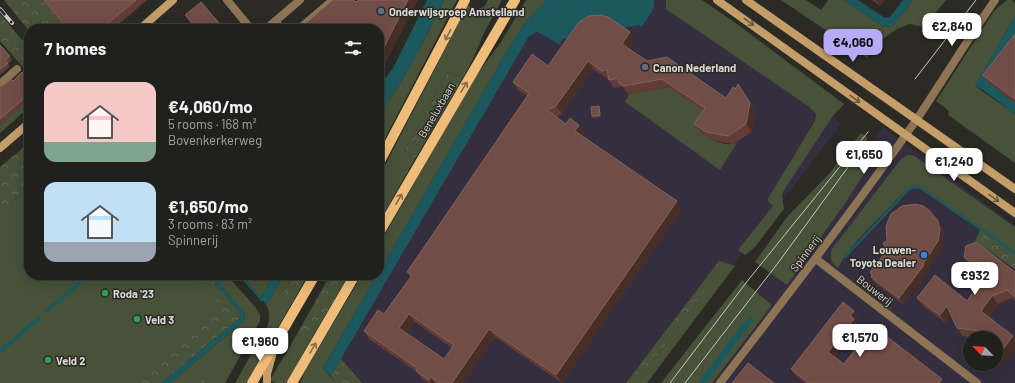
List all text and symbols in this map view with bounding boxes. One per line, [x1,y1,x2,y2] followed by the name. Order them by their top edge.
[389,5,524,18] place label: Onderwijsgroep Amstelland
[376,6,386,16] marker: Onderwijsgroep Amstelland
[919,13,985,47] pin: €2,840
[744,18,755,26] one-way arrow
[931,18,973,34] text: €2,840
[443,29,451,41] one-way arrow
[820,29,886,63] pin: €4,060
[832,34,874,50] text: €4,060
[342,37,364,59] icon: filters
[44,38,106,58] text: 7 homes
[653,61,736,74] place label: Canon Nederland
[640,62,650,72] marker: Canon Nederland
[415,80,457,140] street label: Beneluxbaan
[460,81,468,93] one-way arrow
[849,95,860,103] one-way arrow
[168,96,253,116] text: €4,060/mo
[76,98,124,146] icon: home
[168,116,257,132] text: 5 rooms · 168 m²
[168,132,262,148] text: Bovenkerkerweg
[831,141,897,175] pin: €1,650
[845,146,883,162] text: €1,650
[921,148,987,182] pin: €1,240
[935,153,973,169] text: €1,240
[395,193,403,205] one-way arrow
[988,194,999,202] one-way arrow
[168,196,248,216] text: €1,650/mo
[76,198,124,246] icon: home
[168,216,252,232] text: 3 rooms · 83 m²
[168,232,218,248] text: Spinnerij
[787,232,823,274] street label: Spinnerij
[850,243,917,269] place label: Louwen- Toyota Dealer
[919,250,929,260] marker: Louwen- Toyota Dealer
[951,262,999,296] pin: €932
[960,267,990,283] text: €932
[854,272,896,308] street label: Bouwerij
[113,287,154,300] place label: Roda '23
[100,288,110,298] marker: Roda '23
[145,313,174,326] place label: Veld 3
[132,314,142,324] marker: Veld 3
[827,324,893,358] pin: €1,570
[227,328,293,362] pin: €1,960
[841,329,879,345] text: €1,570
[963,331,1003,371] north arrow
[963,331,1003,371] map controls
[241,333,279,349] text: €1,960
[309,342,317,354] one-way arrow
[56,354,85,367] place label: Veld 2
[43,355,53,365] marker: Veld 2

